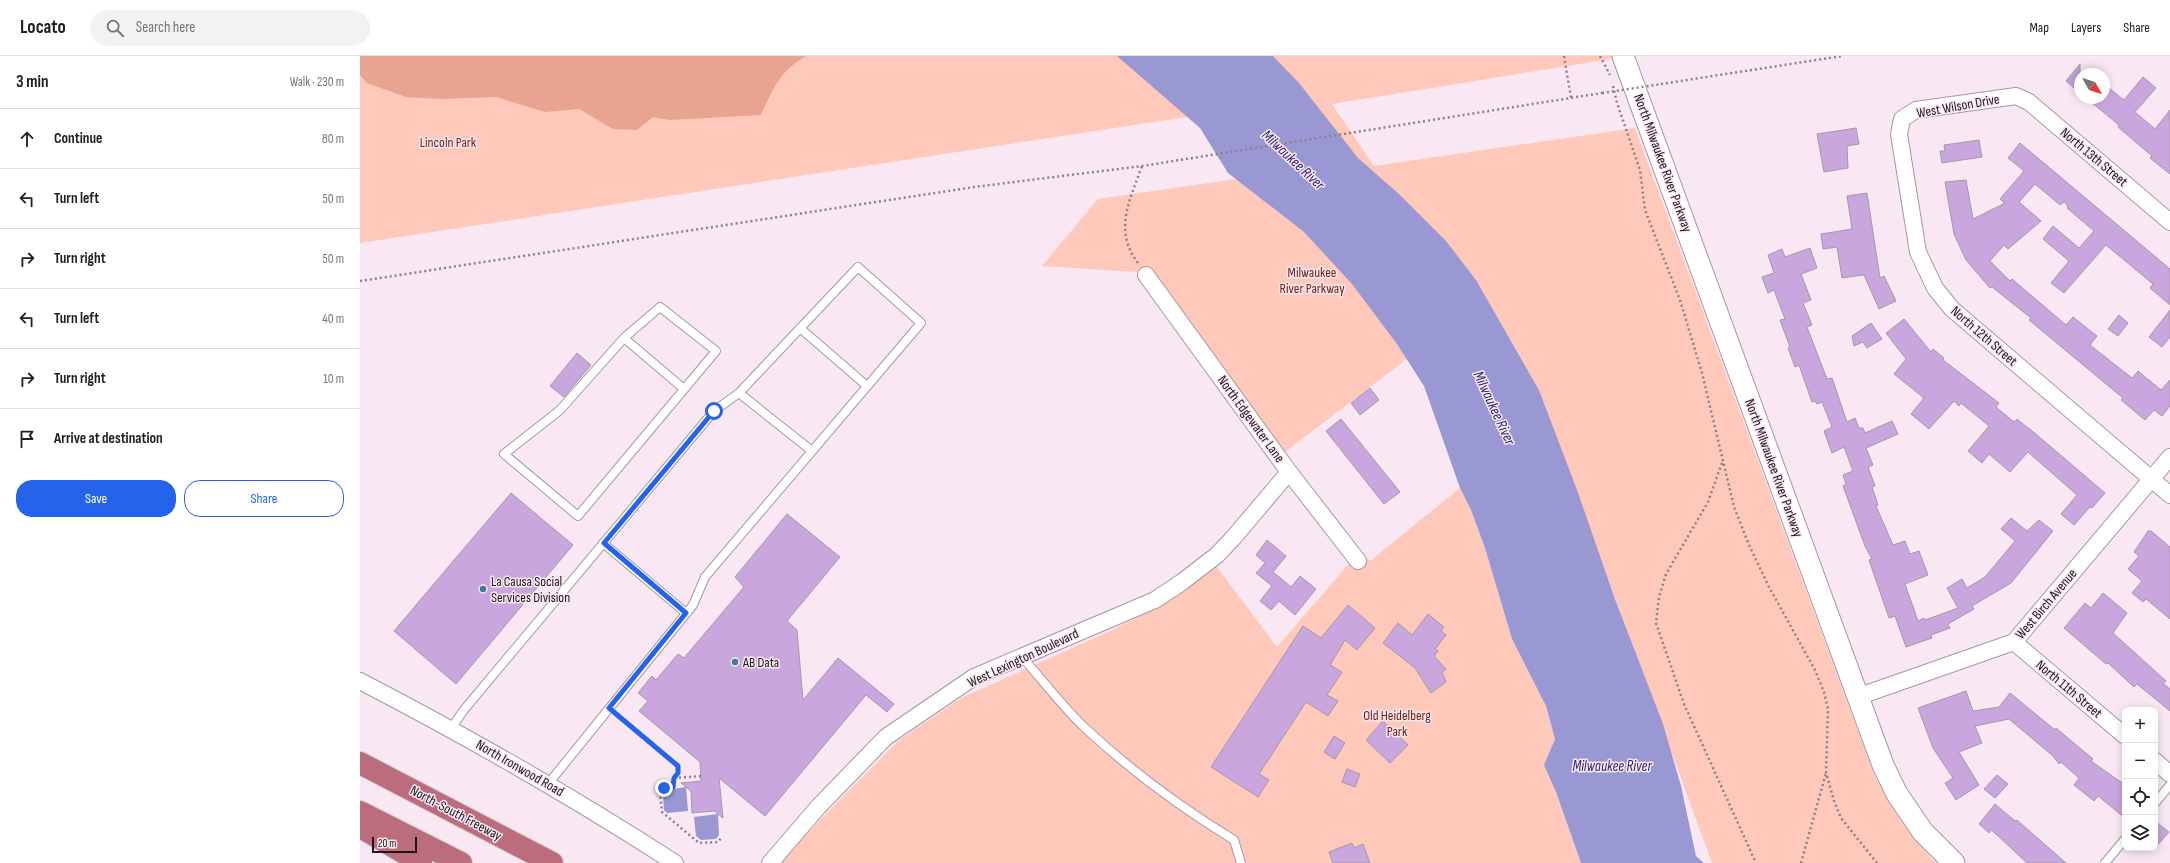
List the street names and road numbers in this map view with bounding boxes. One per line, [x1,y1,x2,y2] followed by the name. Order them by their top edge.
[1915,90,2001,122] street label: West Wilson Drive
[1630,92,1696,235] street label: North Milwaukee River Parkway
[2057,124,2131,190] street label: North 13th Street
[1947,303,2021,369] street label: North 12th Street
[1214,372,1288,466] street label: North Edgewater Lane
[1741,397,1807,540] street label: North Milwaukee River Parkway
[2012,565,2080,643] street label: West Birch Avenue
[965,625,1081,691] street label: West Lexington Boulevard
[2032,656,2106,722] street label: North 11th Street
[473,736,567,800] street label: North Ironwood Road
[407,782,505,845] street label: North-South Freeway

